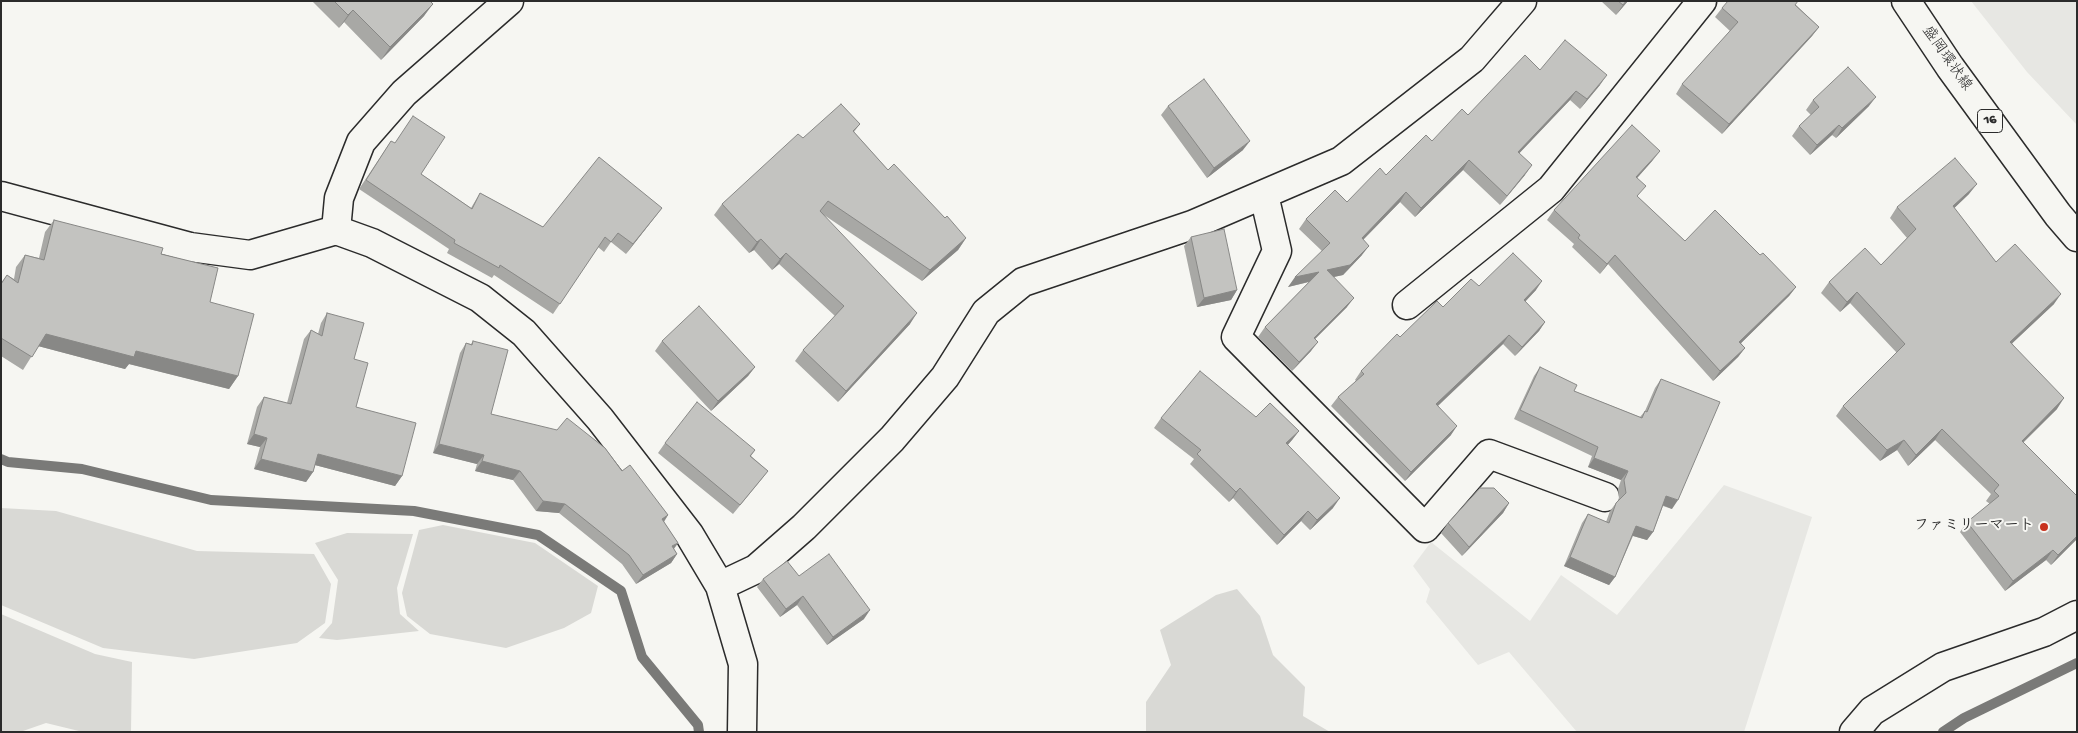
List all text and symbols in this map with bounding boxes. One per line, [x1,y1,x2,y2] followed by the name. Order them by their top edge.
[1917,23,1975,95] street label: 盛岡環状線
[1978,110,2002,132] road number: 16
[1914,518,2034,536] place label: ファミリーマート
[2038,521,2050,533] marker: ファミリーマート

